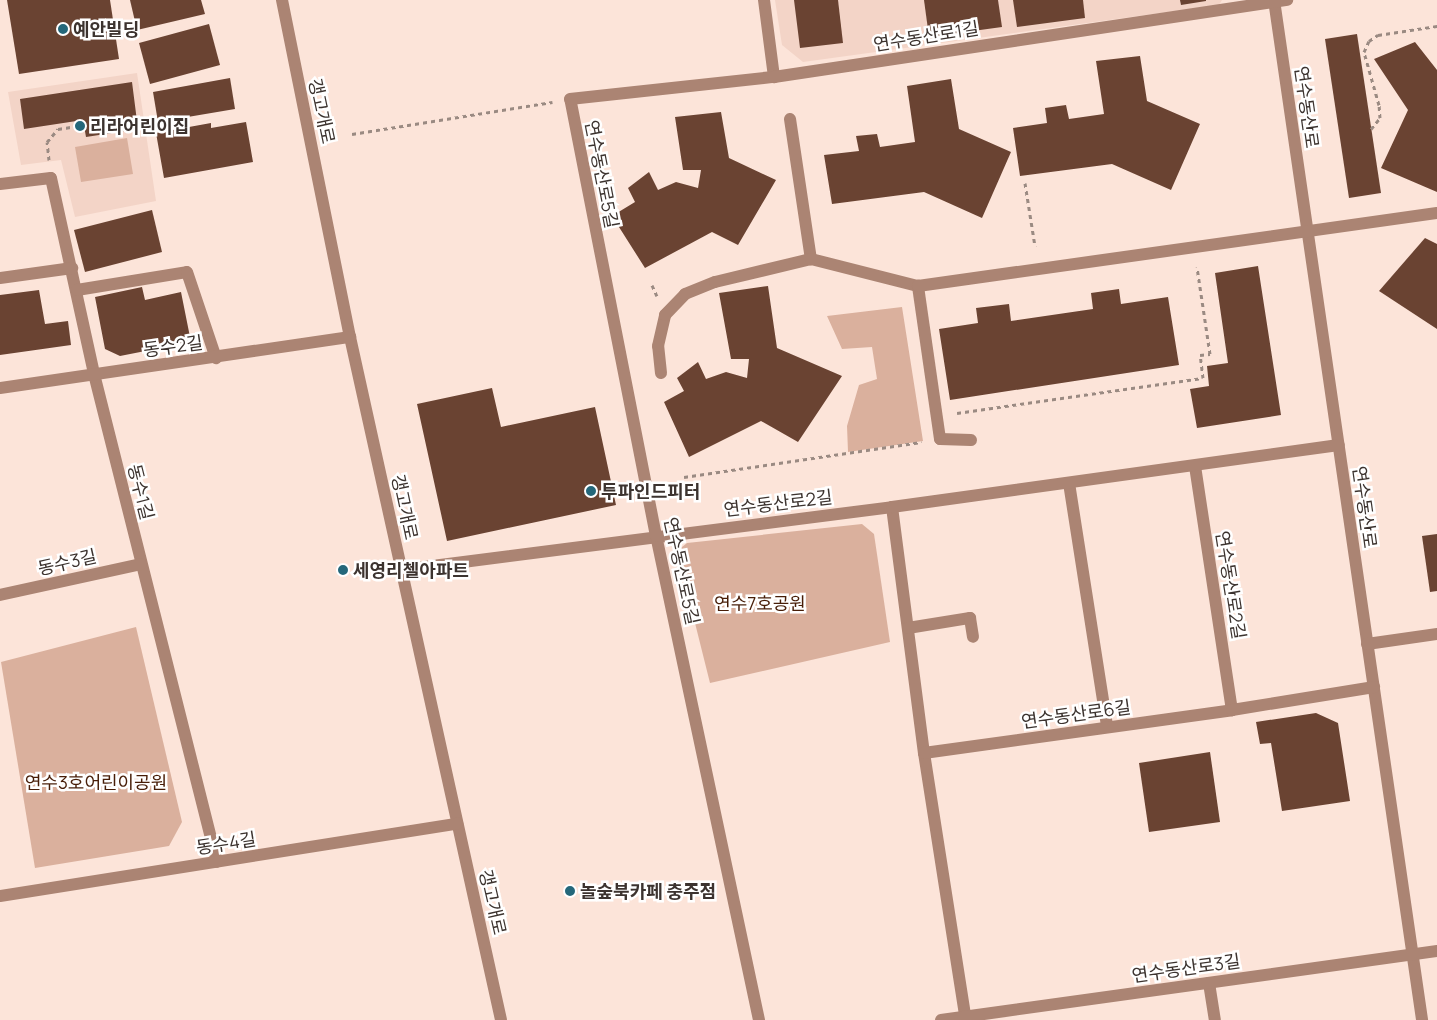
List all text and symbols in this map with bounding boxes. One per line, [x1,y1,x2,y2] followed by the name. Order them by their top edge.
[872,17,980,55] street label: 연수동산로1길
[73,18,139,40] place label: 예안빌딩
[57,23,69,35] marker: 예안빌딩
[1291,64,1323,150] street label: 연수동산로
[305,76,339,146] street label: 갱고개로
[90,115,189,137] place label: 리라어린이집
[581,118,623,230] street label: 연수동산로5길
[74,120,86,132] marker: 리라어린이집
[142,331,204,361] street label: 동수2길
[124,462,158,522] street label: 동수1길
[1349,464,1381,550] street label: 연수동산로
[388,472,422,542] street label: 갱고개로
[601,480,700,502] place label: 투파인드피터
[585,485,597,497] marker: 투파인드피터
[722,486,834,520] street label: 연수동산로2길
[660,515,704,627] street label: 연수동산로5길
[1212,529,1250,641] street label: 연수동산로2길
[36,545,98,579] street label: 동수3길
[353,559,469,581] place label: 세영리첼아파트
[337,564,349,576] marker: 세영리첼아파트
[714,592,806,614] park label: 연수7호공원
[1020,696,1132,732] street label: 연수동산로6길
[25,771,167,793] park label: 연수3호어린이공원
[195,828,257,858] street label: 동수4길
[475,867,511,937] street label: 갱고개로
[580,880,716,902] place label: 놀숲북카페 충주점
[564,885,576,897] marker: 놀숲북카페 충주점
[1130,950,1242,986] street label: 연수동산로3길

